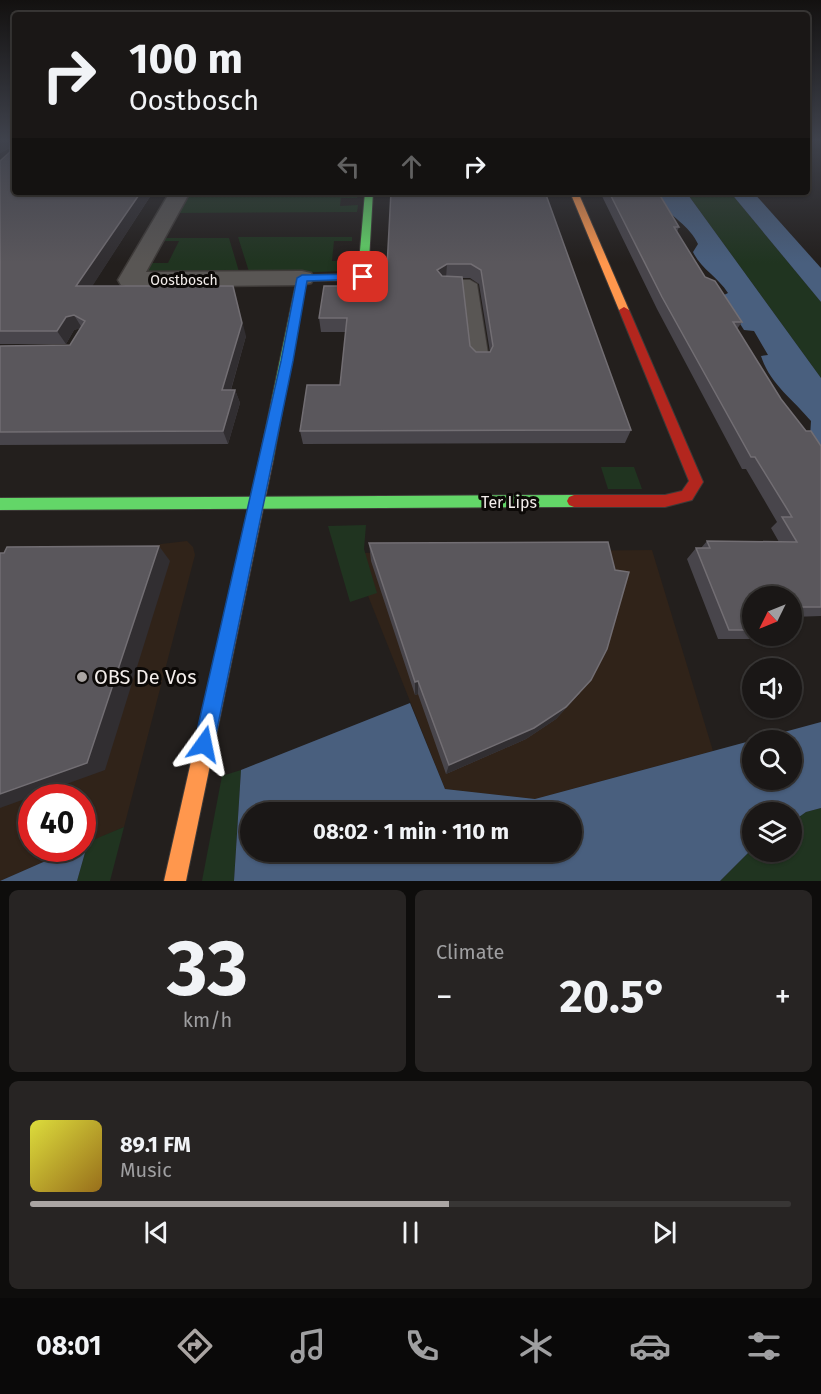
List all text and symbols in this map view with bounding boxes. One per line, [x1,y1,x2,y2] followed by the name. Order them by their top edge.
[129,34,243,84] text: 100 m
[30,36,108,114] icon: right
[129,85,259,117] text: Oostbosch
[332,150,365,183] icon: left
[395,150,428,183] icon: ahead
[458,150,491,183] icon: right
[337,251,388,302] pin
[346,260,379,293] icon: arrive
[150,272,218,289] street label: Oostbosch
[481,493,537,512] street label: Ter Lips
[742,586,802,646] north arrow
[742,586,802,862] map controls
[742,658,802,718] button: sound
[94,665,197,689] place label: OBS De Vos
[75,670,89,684] marker: OBS De Vos
[172,712,236,776] position arrow
[742,730,802,790] button: search
[18,784,96,862] speed limit sign: 40
[742,802,802,862] button: layers
[313,818,509,845] text: 08:02 · 1 min · 110 m
[167,922,248,1016] text: 33
[436,940,504,964] text: Climate
[560,970,668,1024] text: 20.5°
[436,977,453,1017] text: −
[775,977,791,1017] text: +
[183,1008,232,1032] text: km/h
[120,1131,191,1158] text: 89.1 FM
[120,1158,172,1182] text: Music
[140,1216,173,1249] icon: previous
[394,1216,427,1249] icon: pause
[648,1216,681,1249] icon: next
[174,1325,216,1367] icon: directions
[287,1325,329,1367] icon: music
[401,1325,443,1367] icon: phone
[515,1325,557,1367] icon: climate
[629,1325,671,1367] icon: car
[743,1325,785,1367] icon: filters
[36,1330,102,1362] text: 08:01

